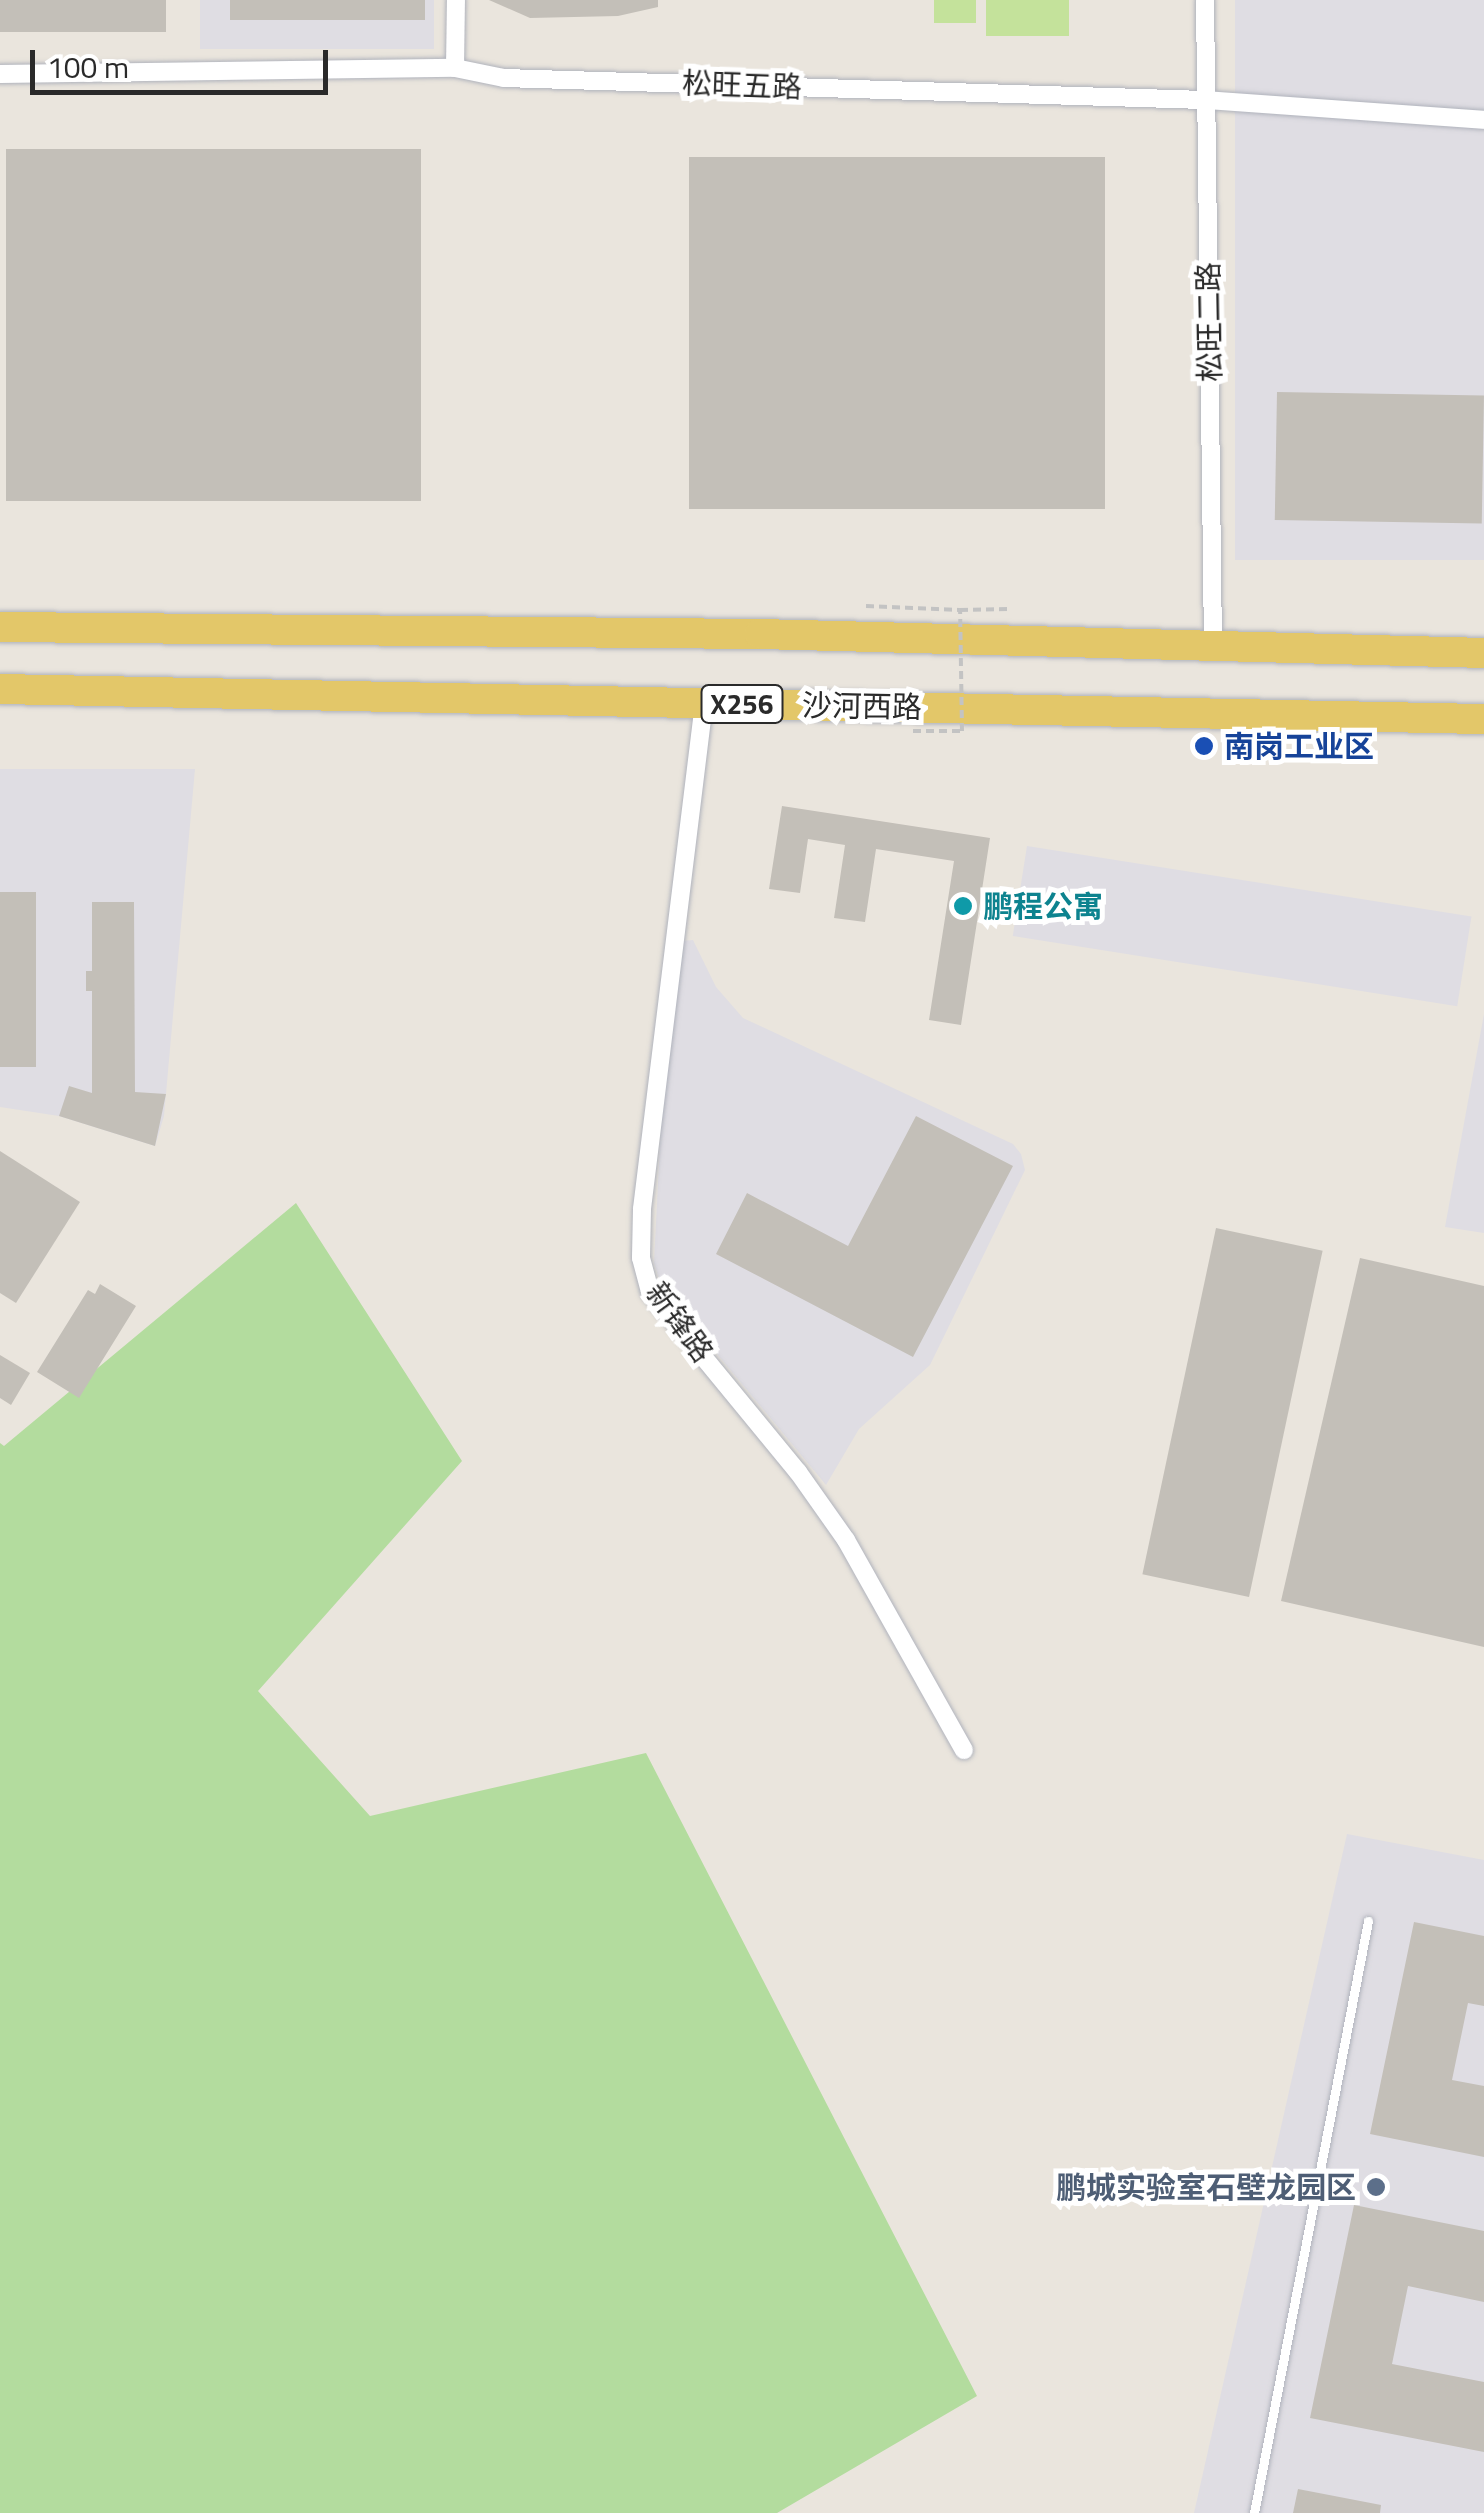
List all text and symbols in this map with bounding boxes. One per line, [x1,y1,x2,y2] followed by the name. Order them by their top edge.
[35,30,332,92] scale bar
[47,44,129,90] text: 100 m
[681,65,803,105] street label: 松旺五路
[1190,262,1228,382] street label: 松旺二路
[700,681,784,727] road number: X256
[802,687,922,725] street label: 沙河西路
[1224,728,1374,764] place label: 南岗工业区
[1193,735,1215,757] marker: 南岗工业区
[983,888,1103,924] place label: 鹏程公寓
[952,895,974,917] marker: 鹏程公寓
[639,1275,721,1369] street label: 新锋路
[1056,2169,1356,2205] place label: 鹏城实验室石壁龙园区
[1365,2176,1387,2198] marker: 鹏城实验室石壁龙园区

